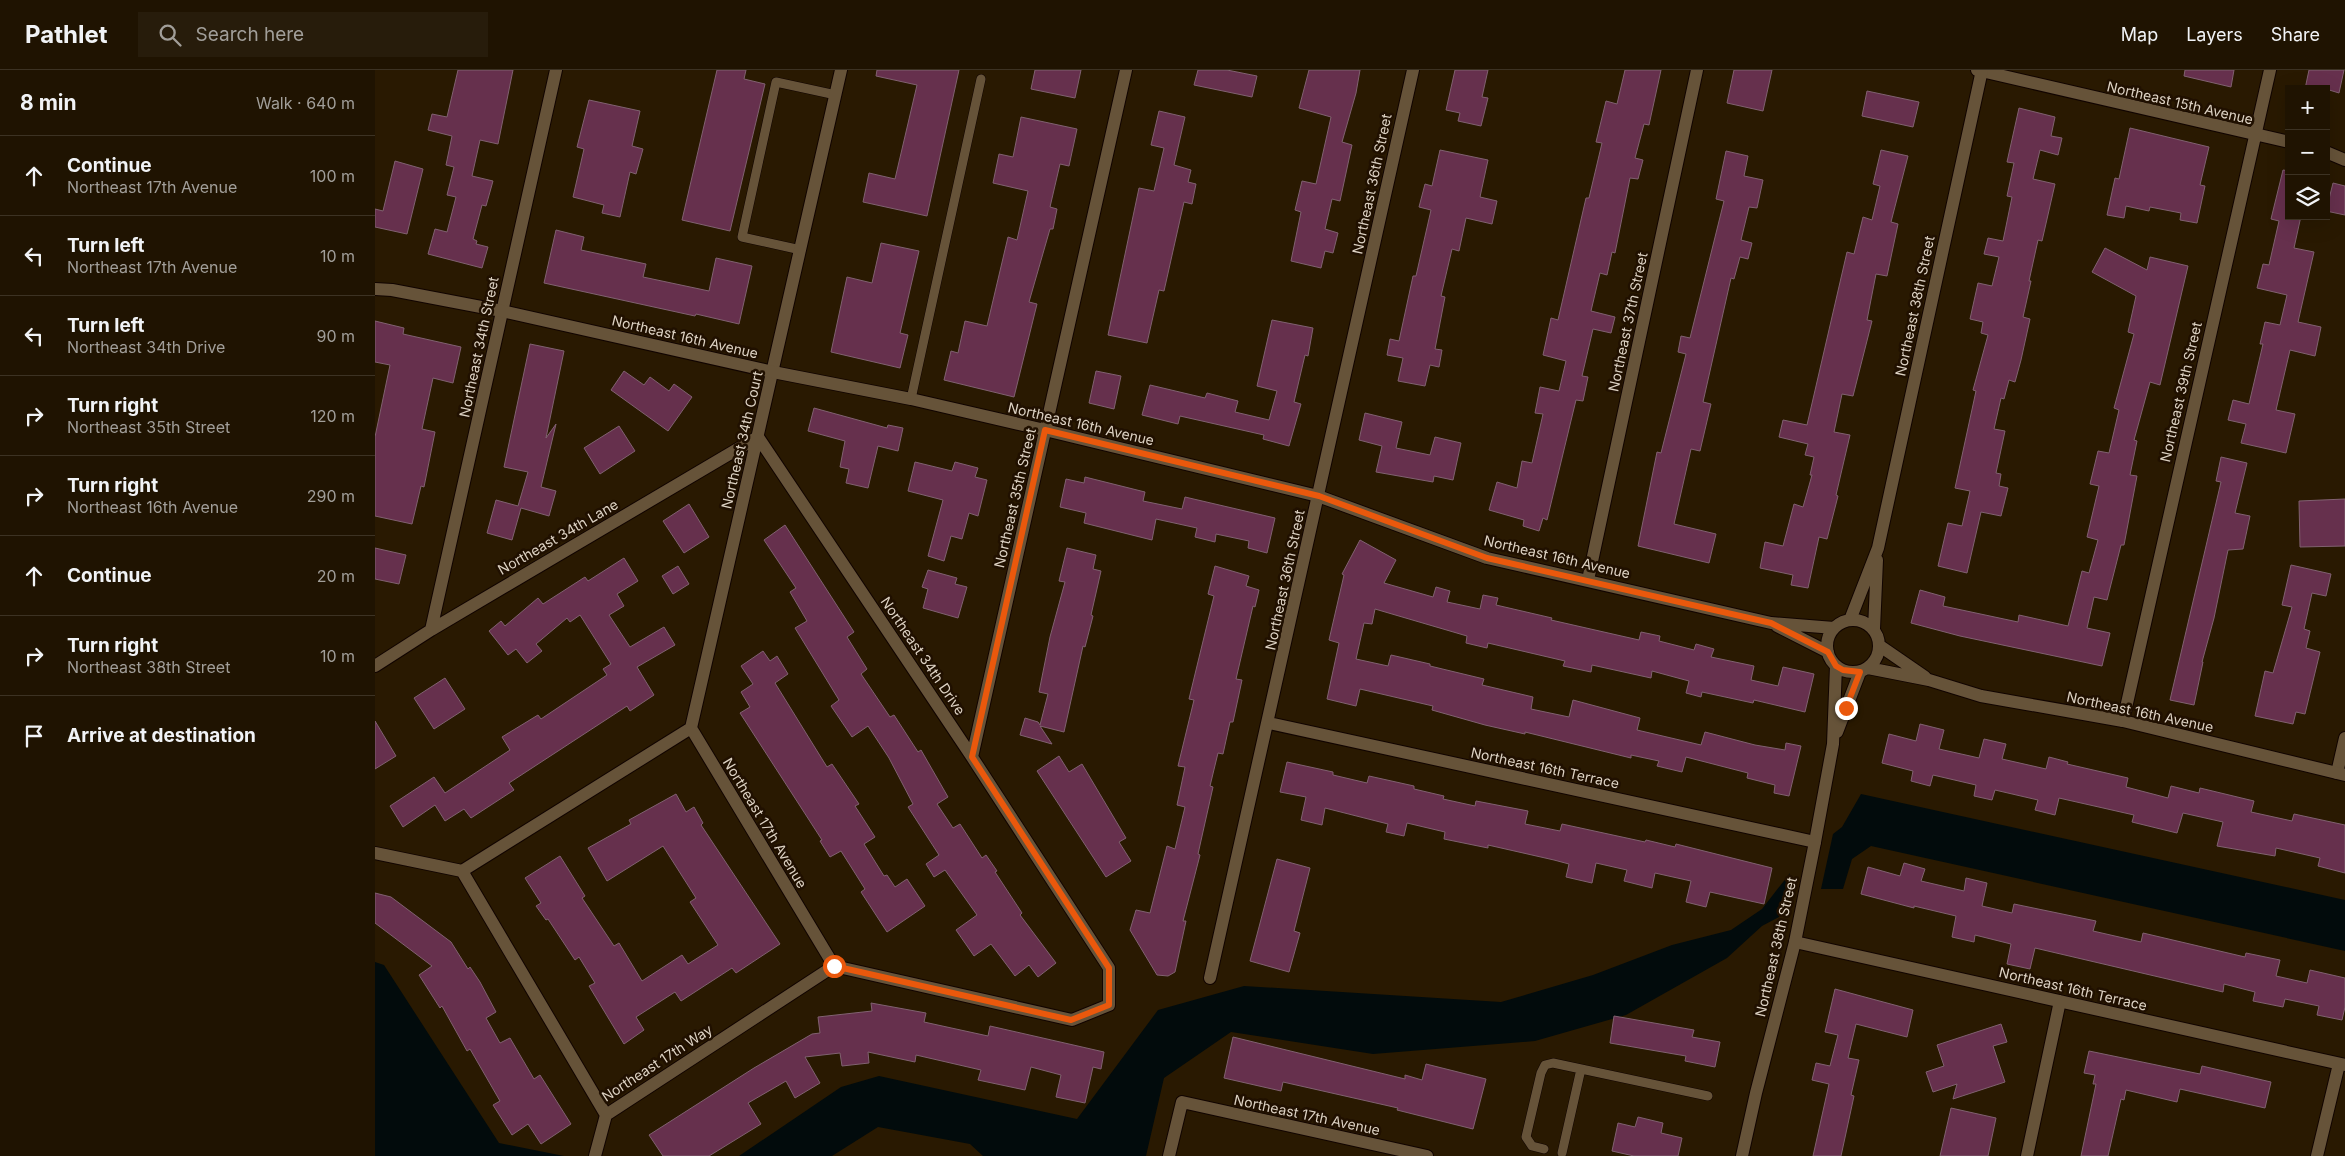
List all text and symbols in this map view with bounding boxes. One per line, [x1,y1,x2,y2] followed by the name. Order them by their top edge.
[138,12,488,57] search box
[25,20,108,49] text: Pathlet
[156,21,184,49] icon: search
[196,23,304,46] text: Search here
[2121,24,2158,45] text: Map
[2186,24,2243,45] text: Layers
[2271,24,2320,45] text: Share
[2105,77,2255,128] street label: Northeast 15th Avenue
[2285,85,2330,220] map controls
[2285,85,2330,130] button: +
[20,90,77,115] text: 8 min
[256,93,355,113] text: Walk · 640 m
[1348,112,1395,256] street label: Northeast 36th Street
[2285,130,2330,175] button: −
[67,154,152,177] text: Continue
[20,162,48,190] icon: ahead
[310,166,355,186] text: 100 m
[2285,175,2330,220] button: layers
[67,177,237,197] text: Northeast 17th Avenue
[67,234,145,257] text: Turn left
[1891,234,1938,378] street label: Northeast 38th Street
[20,242,48,270] icon: left
[320,246,355,266] text: 10 m
[1604,250,1651,393] street label: Northeast 37th Street
[67,257,237,277] text: Northeast 17th Avenue
[455,275,502,419] street label: Northeast 34th Street
[610,311,760,362] street label: Northeast 16th Avenue
[67,314,145,337] text: Turn left
[2156,320,2205,464] street label: Northeast 39th Street
[20,322,48,350] icon: left
[316,326,355,346] text: 90 m
[67,337,225,357] text: Northeast 34th Drive
[717,369,766,510] street label: Northeast 34th Court
[67,394,158,417] text: Turn right
[1006,398,1156,449] street label: Northeast 16th Avenue
[20,402,48,430] icon: right
[310,406,355,426] text: 120 m
[67,417,230,437] text: Northeast 35th Street
[990,426,1039,569] street label: Northeast 35th Street
[67,474,158,497] text: Turn right
[20,482,48,510] icon: right
[307,486,355,506] text: 290 m
[495,495,621,578] street label: Northeast 34th Lane
[67,497,238,517] text: Northeast 16th Avenue
[1261,508,1308,652] street label: Northeast 36th Street
[1482,531,1632,582] street label: Northeast 16th Avenue
[20,562,48,590] icon: ahead
[67,564,152,587] text: Continue
[317,566,355,586] text: 20 m
[878,594,969,718] street label: Northeast 34th Drive
[67,634,158,657] text: Turn right
[20,642,48,670] icon: right
[320,646,355,666] text: 10 m
[67,657,230,677] text: Northeast 38th Street
[2065,688,2215,735] street label: Northeast 16th Avenue
[1835,697,1858,720] route end
[20,722,48,750] icon: arrive
[67,724,256,747] text: Arrive at destination
[1469,743,1621,792] street label: Northeast 16th Terrace
[720,755,811,891] street label: Northeast 17th Avenue
[1751,875,1800,1018] street label: Northeast 38th Street
[823,955,846,978] route start
[1997,963,2149,1014] street label: Northeast 16th Terrace
[598,1020,715,1105] street label: Northeast 17th Way
[1232,1091,1382,1138] street label: Northeast 17th Avenue

